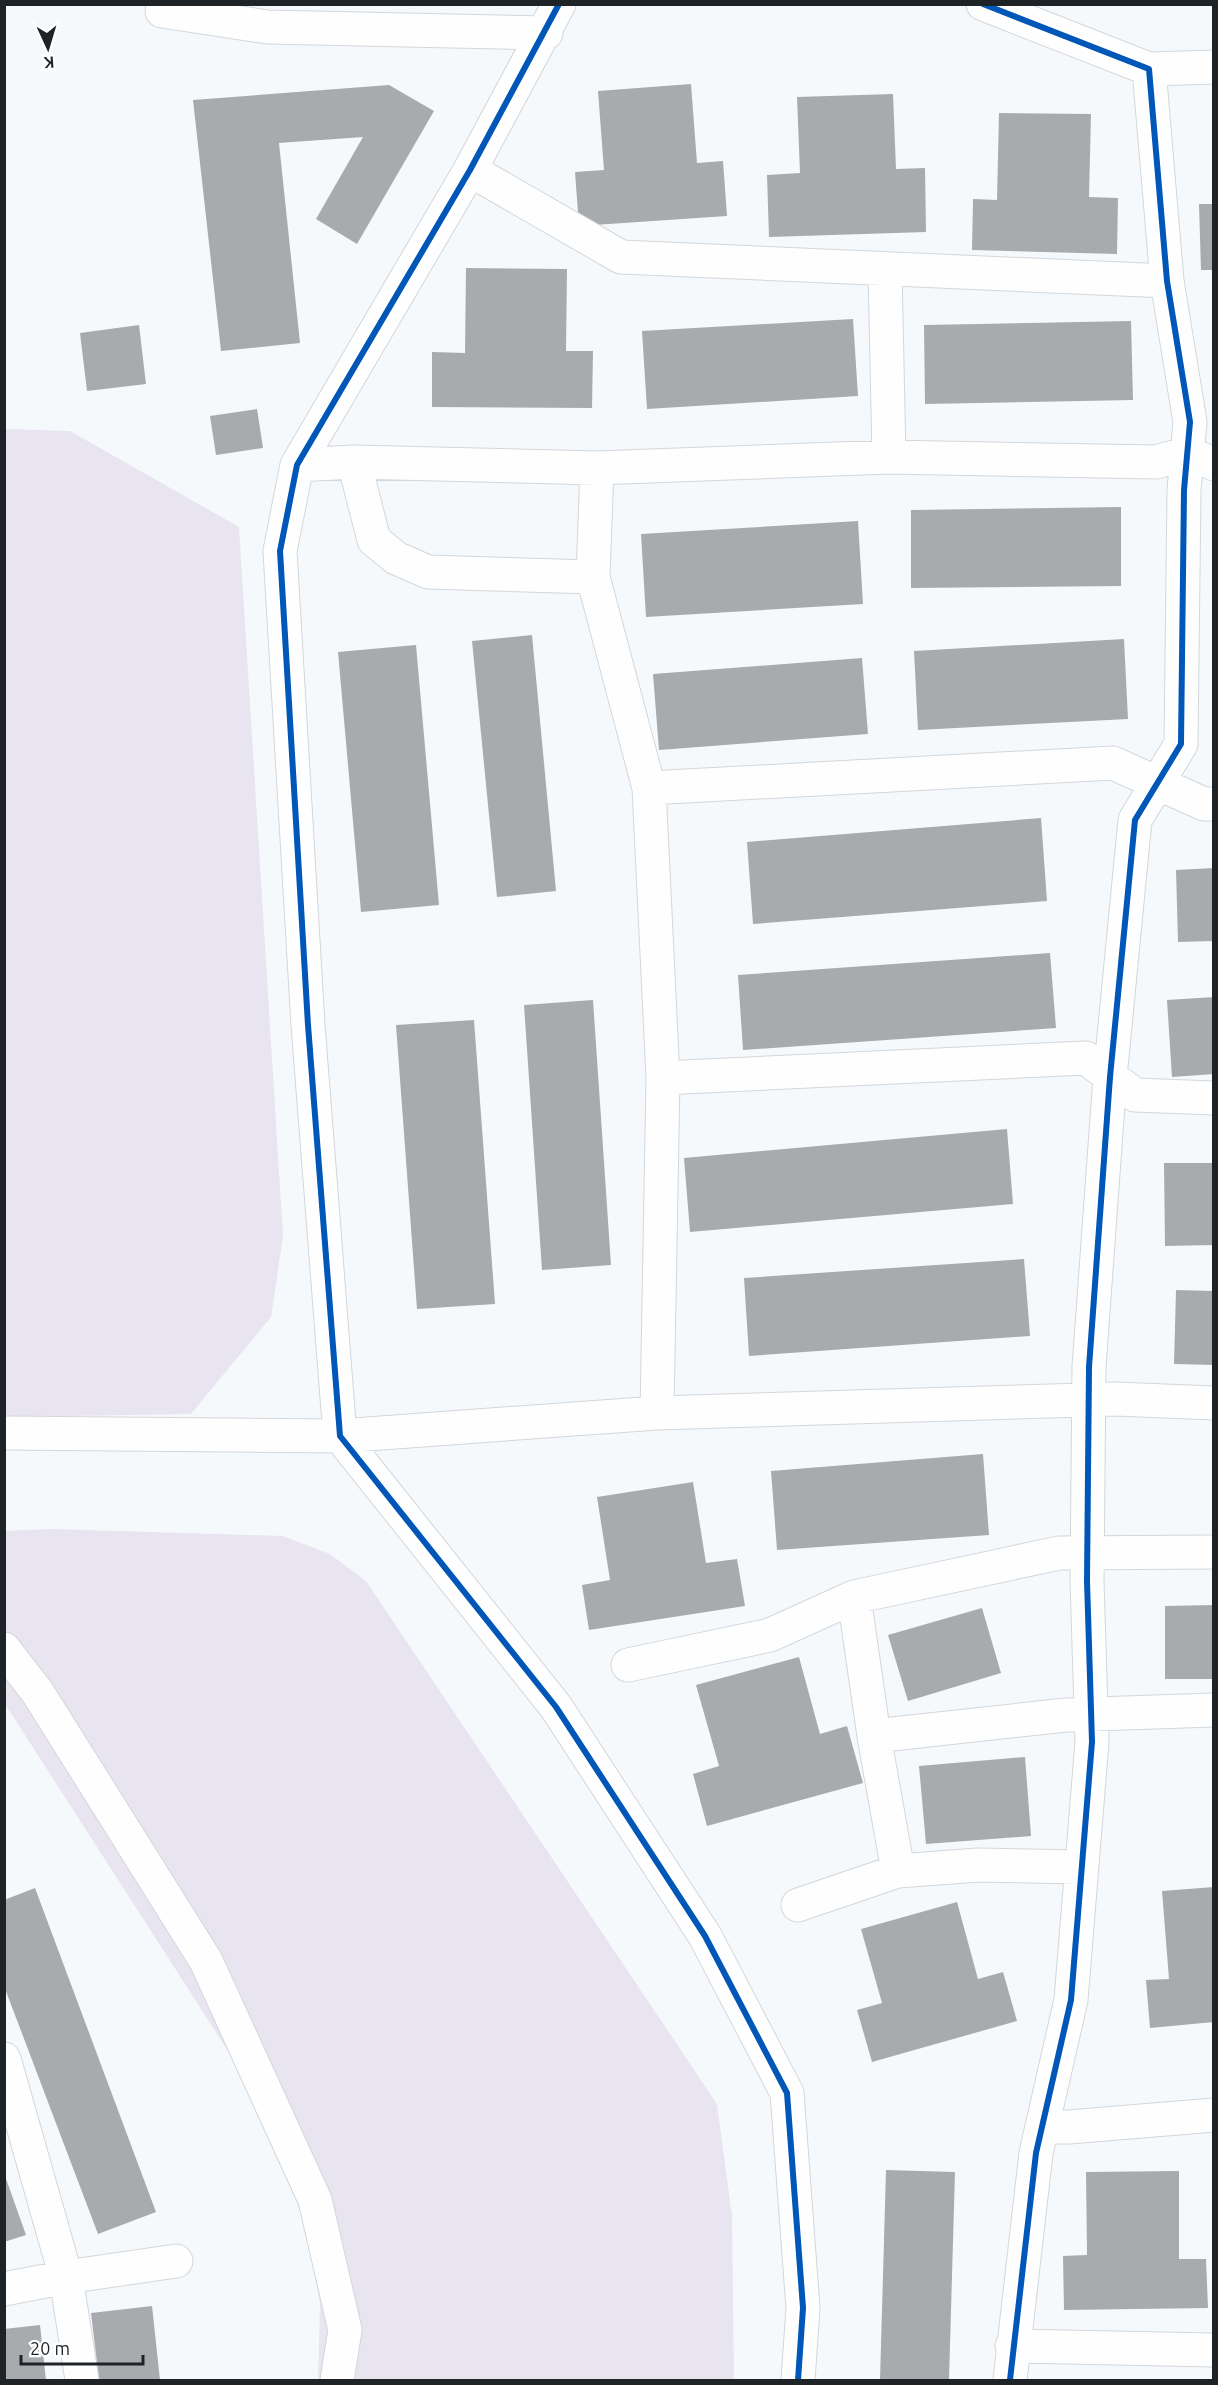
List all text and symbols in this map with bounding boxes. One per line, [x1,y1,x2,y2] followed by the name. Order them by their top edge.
[18,18,78,78] north arrow
[43,54,55,72] text: K
[21,2328,142,2366] scale bar
[30,2338,70,2358] text: 20 m

